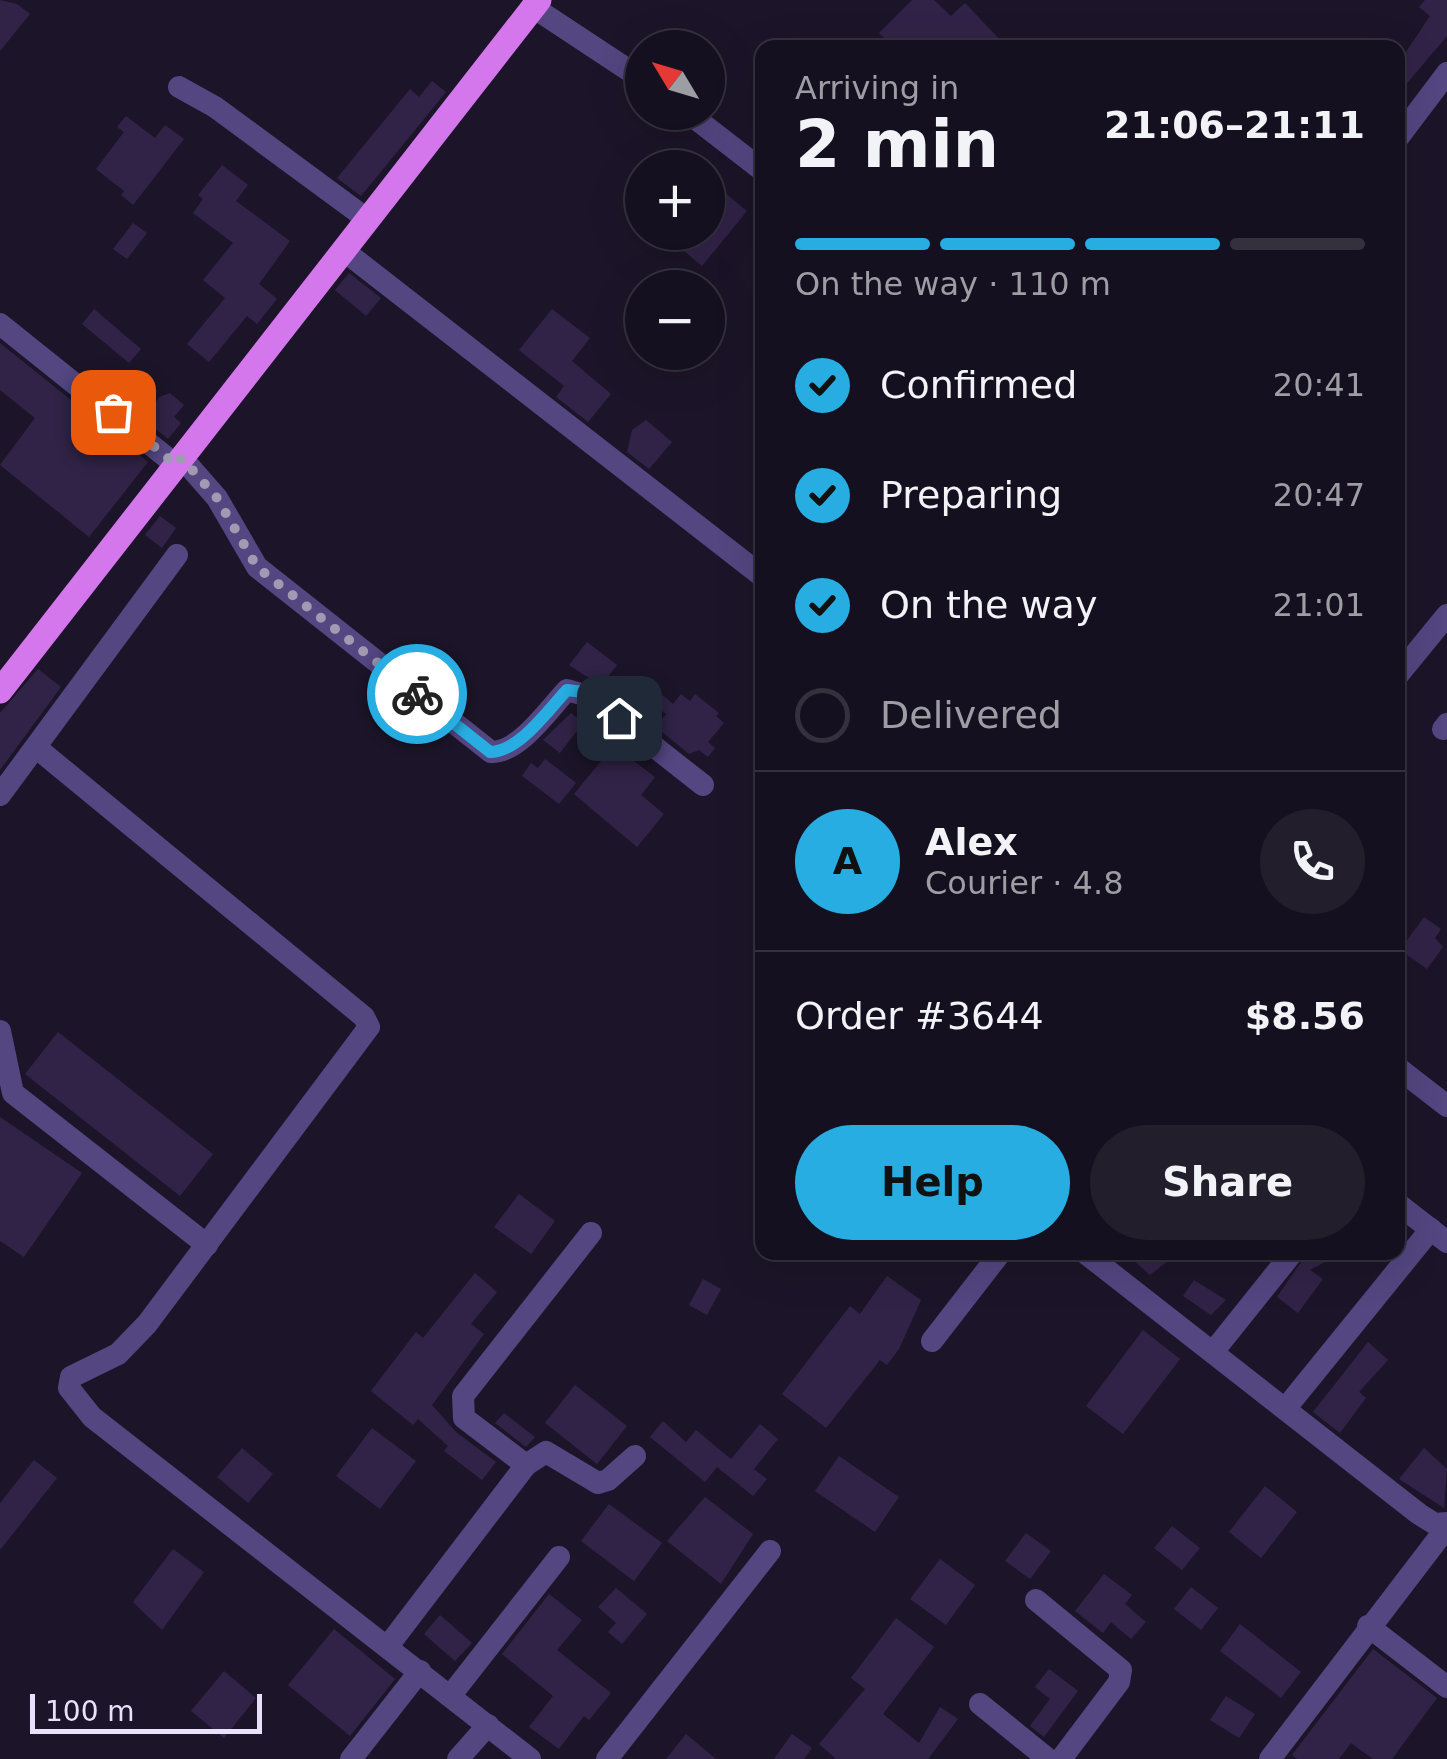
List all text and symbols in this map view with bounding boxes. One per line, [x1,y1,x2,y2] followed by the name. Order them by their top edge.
[625,30,725,130] north arrow
[625,30,725,370] map controls
[795,69,959,107] text: Arriving in
[1104,103,1365,147] text: 21:06–21:11
[795,107,999,182] text: 2 min
[625,150,725,250] button: +
[795,265,1111,303] text: On the way · 110 m
[625,270,725,370] button: −
[795,358,850,413] icon: check
[880,363,1077,407] text: Confirmed
[1273,366,1365,404] text: 20:41
[71,370,156,455] pin
[86,385,141,440] icon: bag
[795,468,850,523] icon: check
[880,473,1062,517] text: Preparing
[1273,476,1365,514] text: 20:47
[795,578,850,633] icon: check
[880,583,1097,627] text: On the way
[1273,586,1365,624] text: 21:01
[367,644,467,744] courier
[390,667,445,722] icon: bike
[577,676,662,761] pin
[592,691,647,746] icon: home
[880,693,1062,737] text: Delivered
[1260,809,1365,914] button: phone
[925,820,1018,864] text: Alex
[833,839,862,883] text: A
[925,864,1124,902] text: Courier · 4.8
[795,994,1044,1038] text: Order #3644
[1245,994,1365,1038] text: $8.56
[795,1125,1070,1240] button: Help
[1090,1125,1365,1240] button: Share
[30,1689,262,1734] scale bar
[45,1695,135,1728] text: 100 m

